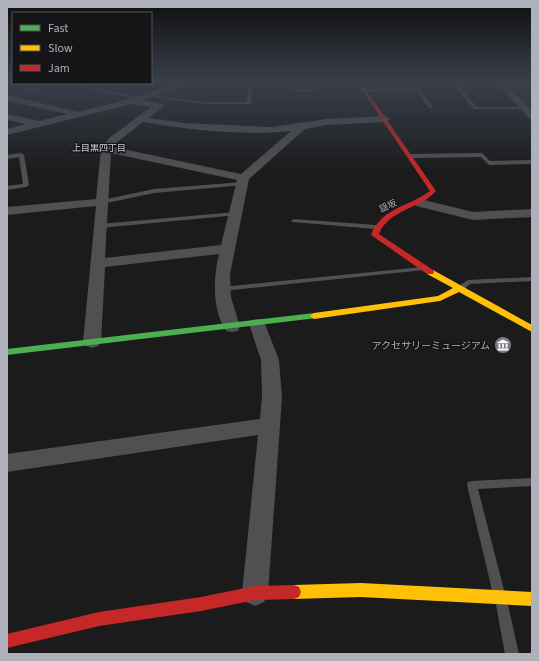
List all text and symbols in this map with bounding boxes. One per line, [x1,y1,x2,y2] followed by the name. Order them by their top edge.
[12,12,152,84] legend
[48,20,68,37] text: Fast
[48,40,73,57] text: Slow
[48,60,70,77] text: Jam
[72,142,126,155] district label: 上目黒四丁目
[377,197,399,216] street label: 謡坂
[493,335,513,355] museum icon: アクセサリーミュージアム
[371,339,490,353] place label: アクセサリーミュージアム

